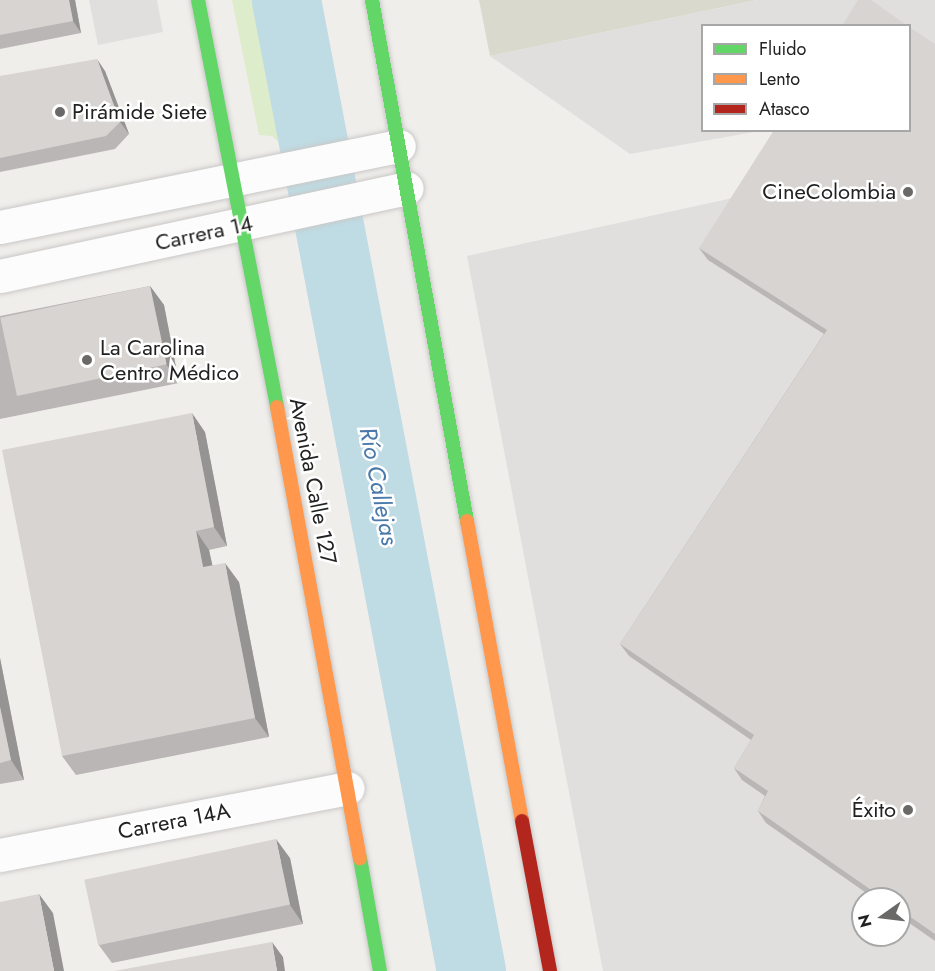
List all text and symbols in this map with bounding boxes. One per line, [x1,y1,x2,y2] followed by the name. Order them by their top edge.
[701,24,911,132] legend
[759,36,806,62] text: Fluido
[759,66,800,92] text: Lento
[759,96,810,122] text: Atasco
[72,99,207,125] place label: Pirámide Siete
[53,105,67,119] marker: Pirámide Siete
[762,179,896,205] place label: CineColombia
[901,185,915,199] marker: CineColombia
[153,210,255,256] street label: Carrera 14
[100,334,239,386] place label: La Carolina Centro Médico
[78,351,96,369] marker: La Carolina Centro Médico
[284,396,342,566] street label: Avenida Calle 127
[353,425,405,547] water label: Río Callejas
[116,797,232,845] street label: Carrera 14A
[852,797,896,823] place label: Éxito
[901,803,915,817] marker: Éxito
[851,887,911,947] north arrow
[852,912,878,930] text: N

